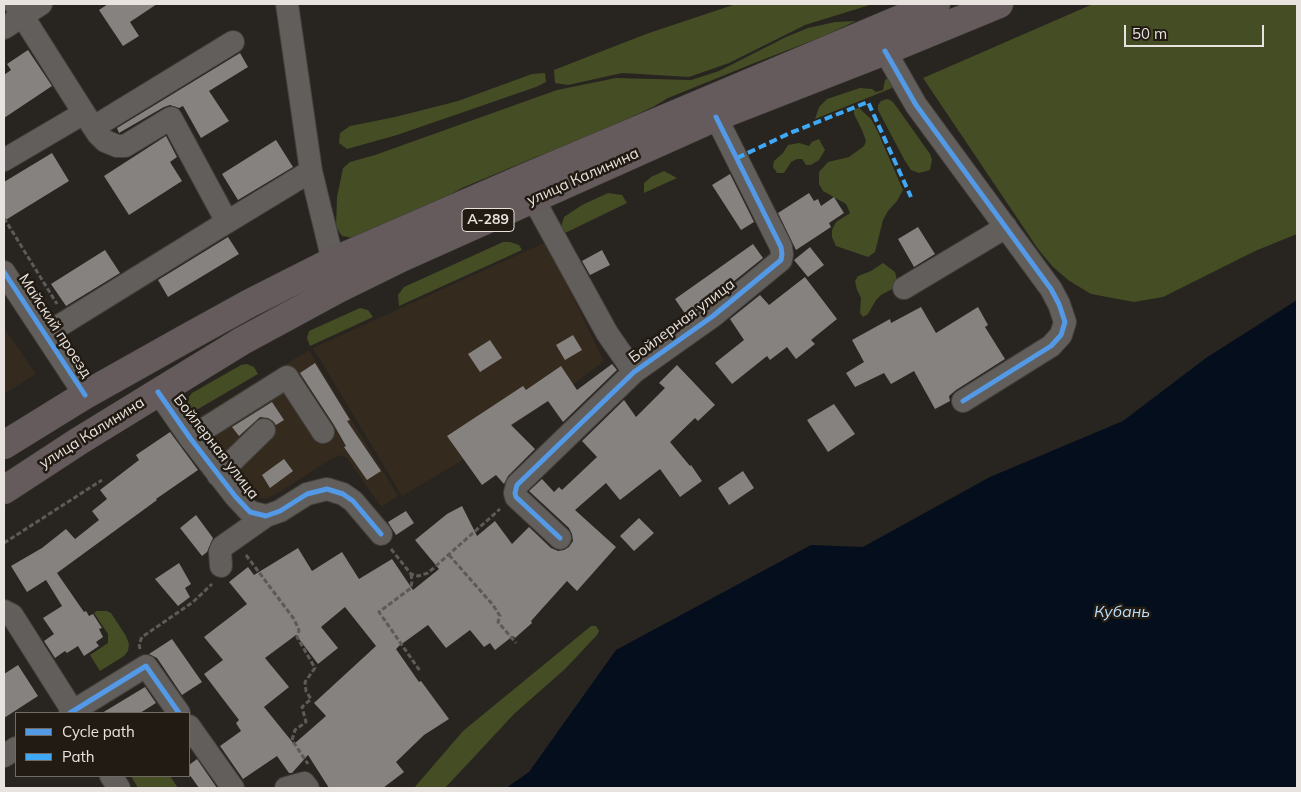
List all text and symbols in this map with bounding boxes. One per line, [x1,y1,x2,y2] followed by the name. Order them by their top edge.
[1126,15,1266,47] scale bar
[1132,24,1167,43] text: 50 m
[524,144,642,210] street label: улица Калинина
[462,208,514,232] road number: А-289
[15,271,95,381] street label: Майский проезд
[625,275,739,367] street label: Бойлерная улица
[169,391,263,503] street label: Бойлерная улица
[36,393,148,473] street label: улица Калинина
[1094,602,1150,622] water label: Кубань
[15,712,190,777] legend
[62,722,135,741] text: Cycle path
[62,747,94,766] text: Path

